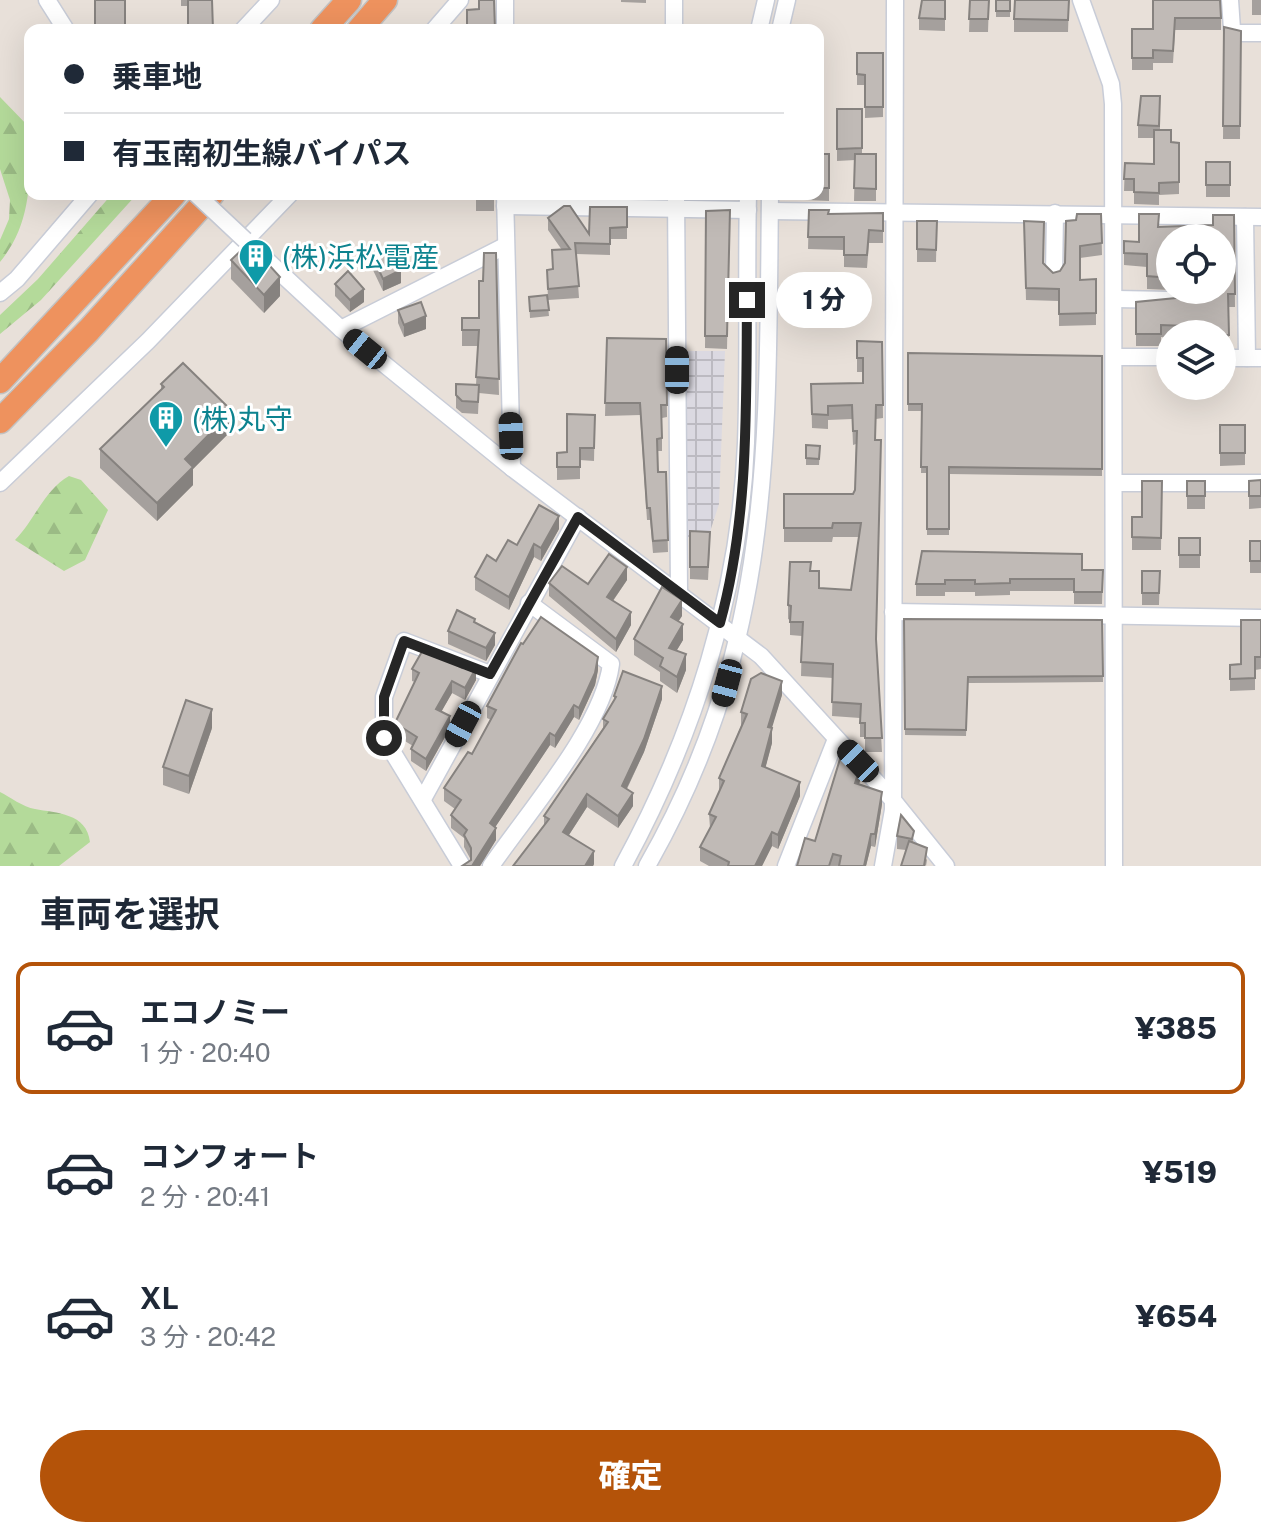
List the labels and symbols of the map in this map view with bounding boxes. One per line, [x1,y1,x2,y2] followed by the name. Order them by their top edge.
[237,237,275,287] building icon: (株)浜松電産
[282,240,439,273] place label: (株)浜松電産
[775,272,871,328] callout: 1 分
[729,282,765,318] route end
[339,325,391,373] car
[665,346,689,394] car
[147,399,185,449] building icon: (株)丸守
[192,402,293,435] place label: (株)丸守
[498,412,524,460] car
[709,657,745,709] car
[441,697,485,751] car
[366,720,402,756] route start
[833,735,883,787] car

